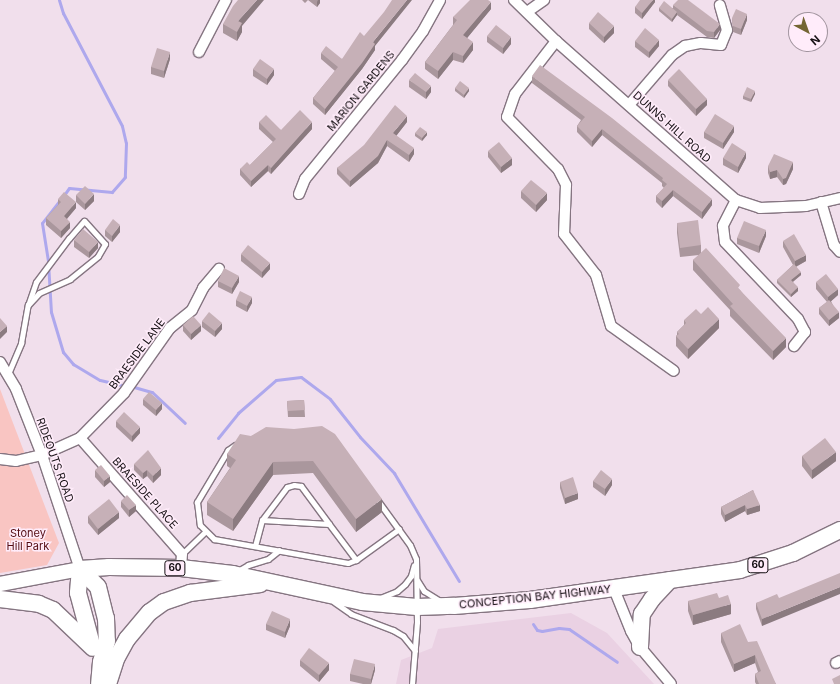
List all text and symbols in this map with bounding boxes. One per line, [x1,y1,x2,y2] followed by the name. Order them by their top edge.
[788,12,828,52] north arrow
[807,32,823,48] text: N
[324,48,398,134] street label: MARION GARDENS
[630,89,714,165] street label: DUNNS HILL ROAD
[106,316,168,392] street label: BRAESIDE LANE
[34,416,76,504] street label: RIDEOUTS ROAD
[110,455,180,531] street label: BRAESIDE PLACE
[7,527,49,553] park label: Stoney Hill Park
[747,557,769,573] road number: 60
[164,560,186,576] road number: 60
[458,582,612,612] street label: CONCEPTION BAY HIGHWAY

